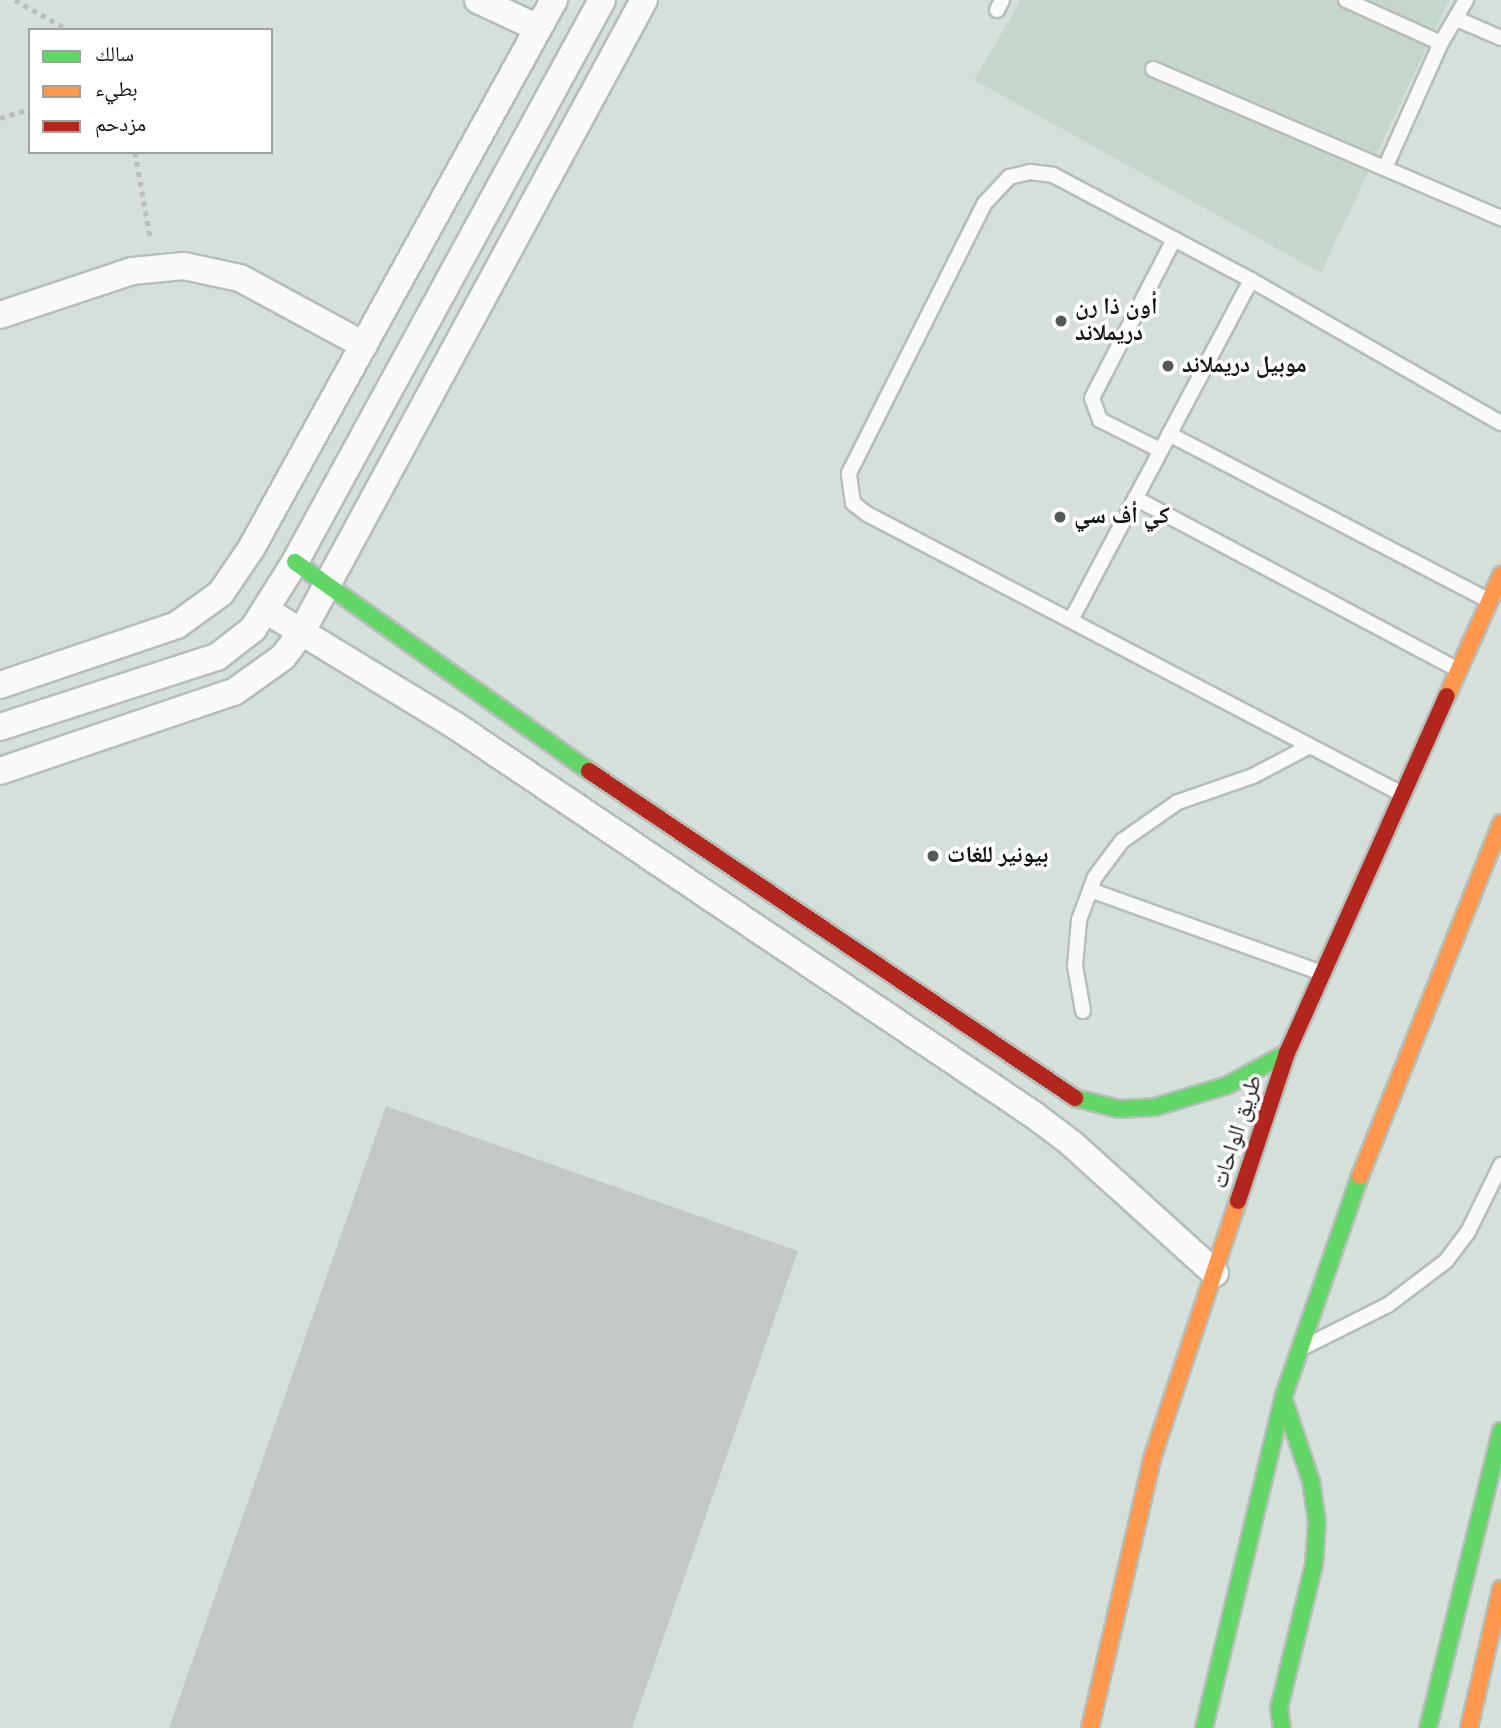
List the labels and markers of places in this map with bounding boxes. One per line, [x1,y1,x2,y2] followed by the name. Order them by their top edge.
[1075,294,1157,348] place label: أون ذا رن دريملاند
[1053,313,1069,329] marker: أون ذا رن دريملاند
[1182,352,1307,380] place label: موبيل دريملاند
[1160,358,1176,374] marker: موبيل دريملاند
[1074,503,1170,531] place label: كي أف سي
[1052,509,1068,525] marker: كي أف سي
[947,842,1048,870] place label: بيونير للغات
[925,848,941,864] marker: بيونير للغات

